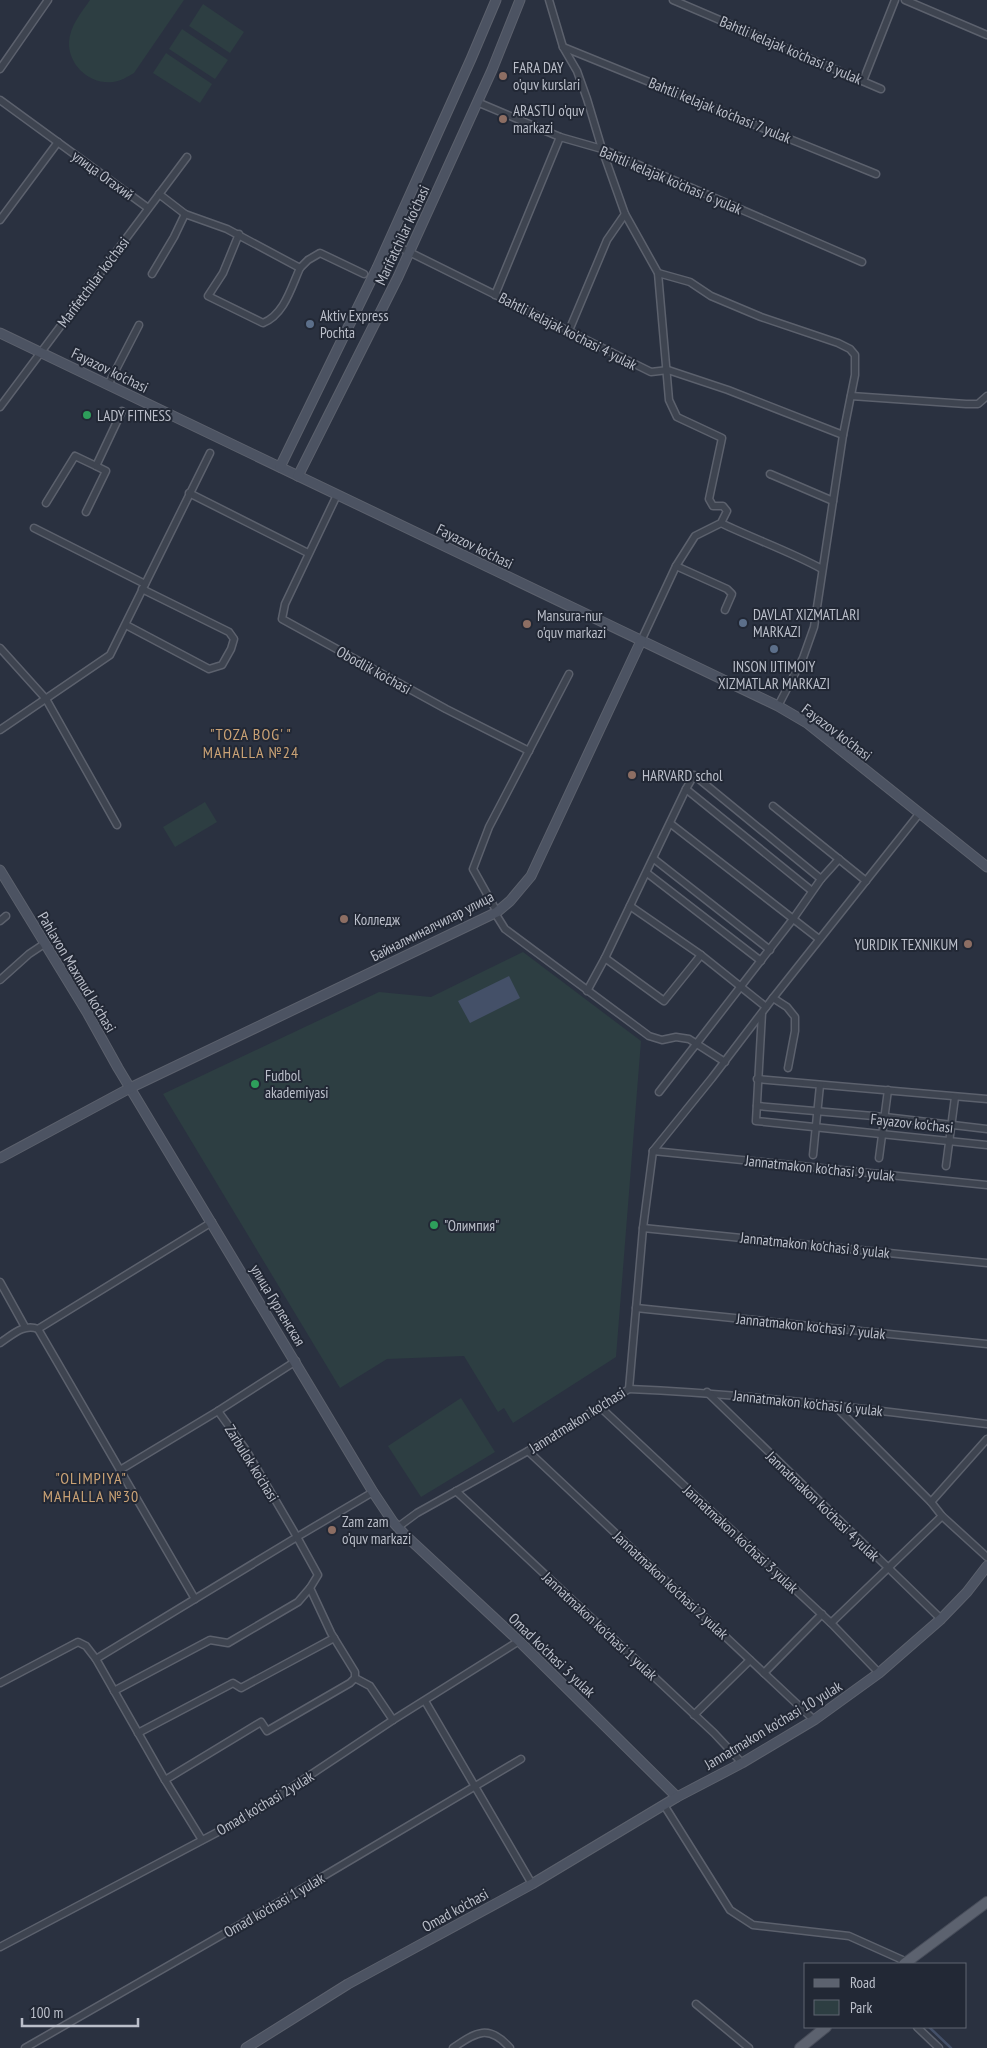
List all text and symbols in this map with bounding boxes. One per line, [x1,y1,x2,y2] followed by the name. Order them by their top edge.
[717,11,865,89] street label: Bahtli kelajak ko'chasi 8 yulak
[513,58,580,94] place label: FARA DAY o'quv kurslari
[497,70,509,82] marker: FARA DAY o'quv kurslari
[646,73,794,147] street label: Bahtli kelajak ko'chasi 7 yulak
[513,101,584,137] place label: ARASTU o'quv markazi
[497,113,509,125] marker: ARASTU o'quv markazi
[597,141,745,219] street label: Bahtli kelajak ko'chasi 6 yulak
[68,146,138,204] street label: улица Огахий
[371,182,433,288] street label: Marifatchilar ko'chasi
[53,233,133,331] street label: Marifetchilar ko'chasi
[496,288,640,374] street label: Bahtli kelajak ko'chasi 4 yulak
[320,306,388,342] place label: Aktiv Express Pochta
[304,318,316,330] marker: Aktiv Express Pochta
[68,343,152,397] street label: Fayazov ko'chasi
[97,406,171,425] place label: LADY FITNESS
[81,409,93,421] marker: LADY FITNESS
[433,519,517,573] street label: Fayazov ko'chasi
[753,605,860,641] place label: DAVLAT XIZMATLARI MARKAZI
[537,606,606,642] place label: Mansura-nur o'quv markazi
[737,617,749,629] marker: DAVLAT XIZMATLARI MARKAZI
[521,618,533,630] marker: Mansura-nur o'quv markazi
[333,642,415,698] street label: Obodlik ko'chasi
[768,643,780,655] marker: INSON IJTIMOIY XIZMATLAR MARKAZI
[718,657,830,693] place label: INSON IJTIMOIY XIZMATLAR MARKAZI
[798,699,876,765] street label: Fayazov ko'chasi
[203,724,299,762] district label: "TOZA BOG' " MAHALLA №24
[642,766,723,785] place label: HARVARD schol
[626,769,638,781] marker: HARVARD schol
[367,887,497,965] street label: Байналминалчилар улица
[33,908,121,1036] street label: Pahlavon Maxmud ko'chasi
[354,910,401,929] place label: Колледж
[338,913,350,925] marker: Колледж
[854,935,958,954] place label: YURIDIK TEXNIKUM
[962,938,974,950] marker: YURIDIK TEXNIKUM
[265,1066,329,1102] place label: Fudbol akademiyasi
[249,1078,261,1090] marker: Fudbol akademiyasi
[870,1109,954,1137] street label: Fayazov ko'chasi
[743,1151,896,1185] street label: Jannatmakon ko'chasi 9 yulak
[444,1216,499,1235] place label: "Олимпия"
[428,1219,440,1231] marker: "Олимпия"
[738,1228,891,1262] street label: Jannatmakon ko'chasi 8 yulak
[246,1261,310,1349] street label: улица Гурленская
[735,1309,887,1343] street label: Jannatmakon ko'chasi 7 yulak
[525,1383,629,1458] street label: Jannatmakon ko'chasi
[731,1386,884,1420] street label: Jannatmakon ko'chasi 6 yulak
[221,1421,283,1505] street label: Zarbulok ko'chasi
[762,1446,884,1565] street label: Jannatmakon ko'chasi 4 yulak
[43,1468,139,1506] district label: "OLIMPIYA" MAHALLA №30
[679,1480,803,1597] street label: Jannatmakon ko'chasi 3 yulak
[342,1512,411,1548] place label: Zam zam o'quv markazi
[326,1524,338,1536] marker: Zam zam o'quv markazi
[609,1526,733,1643] street label: Jannatmakon ko'chasi 2 yulak
[538,1567,662,1684] street label: Jannatmakon ko'chasi 1 yulak
[505,1609,600,1701] street label: Omad ko'chasi 3 yulak
[700,1676,845,1774] street label: Jannatmakon ko'chasi 10 yulak
[213,1766,317,1840] street label: Omad ko'chasi 2yulak
[220,1868,328,1942] street label: Omad ko'chasi 1 yulak
[419,1884,491,1936] street label: Omad ko'chasi
[804,1963,967,2028] legend
[850,1973,876,1992] text: Road
[22,1996,139,2028] scale bar
[850,1998,872,2017] text: Park
[30,2003,63,2022] text: 100 m

